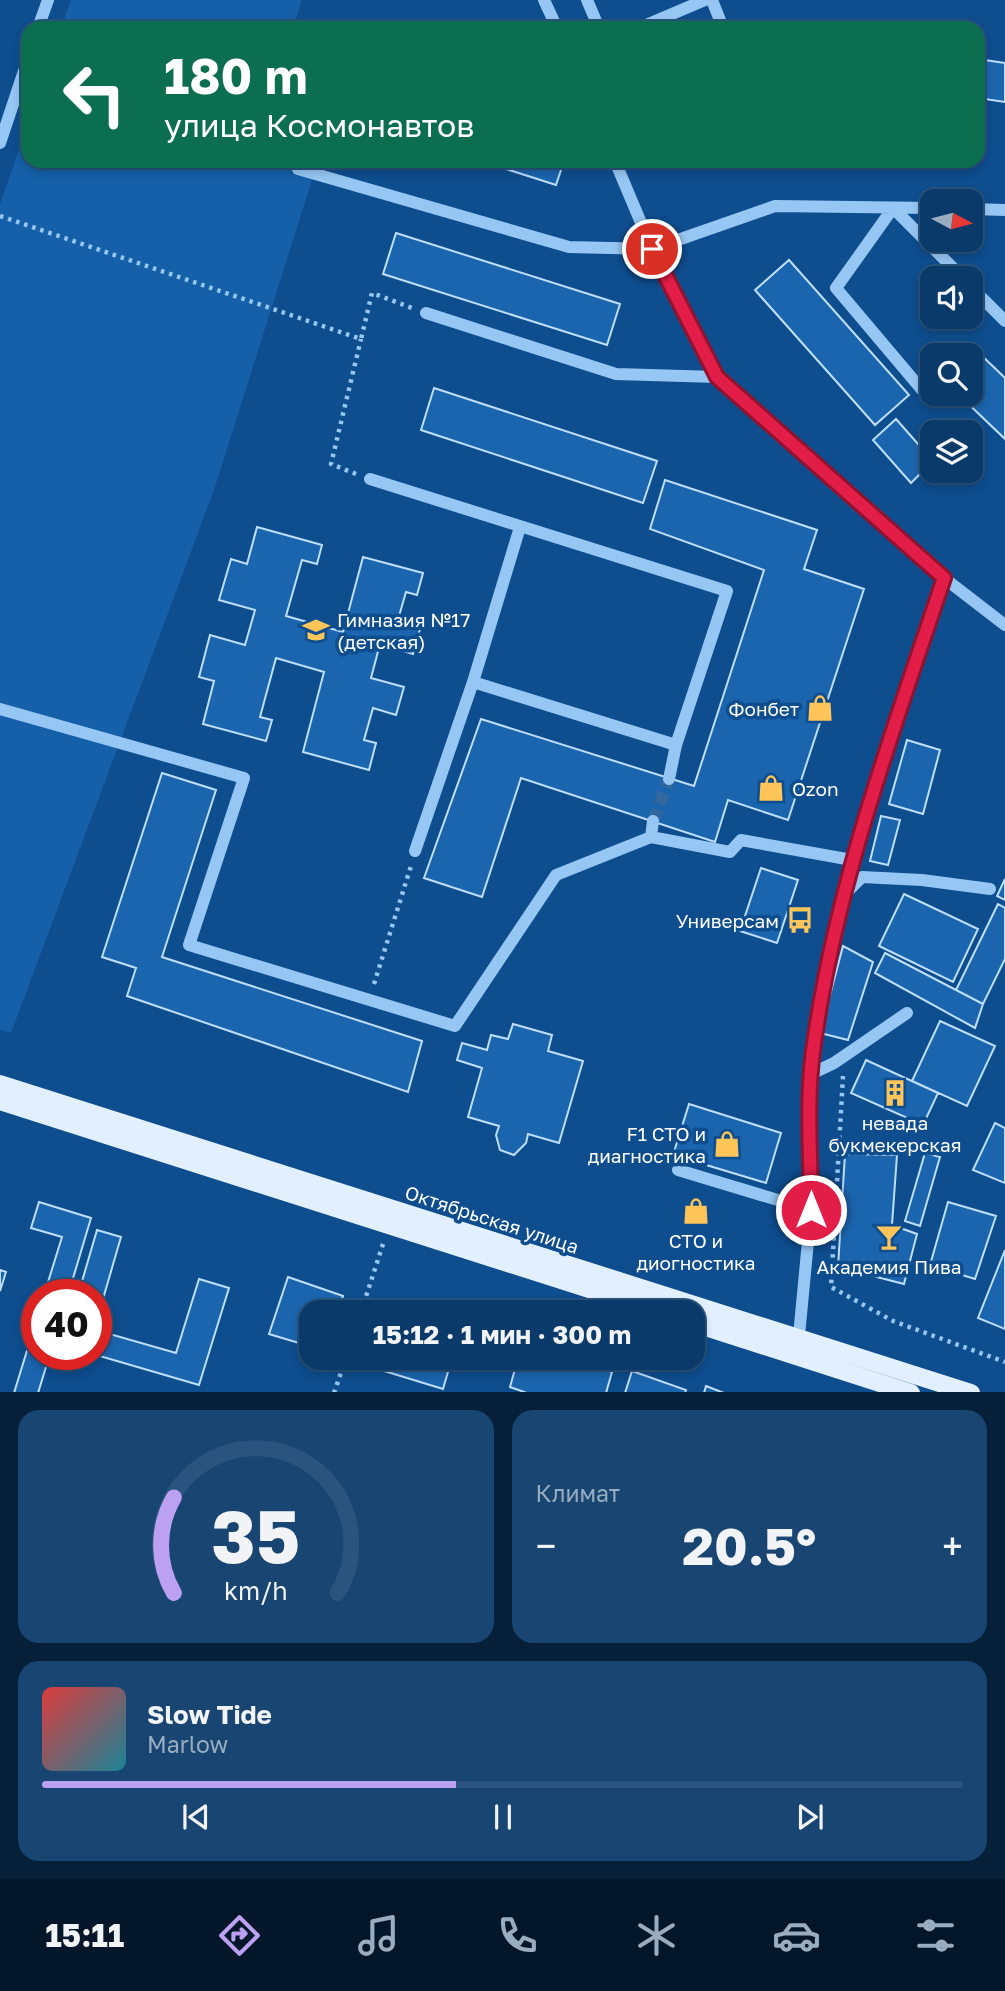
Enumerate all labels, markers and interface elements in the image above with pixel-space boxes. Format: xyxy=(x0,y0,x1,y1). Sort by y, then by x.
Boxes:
text: 180 m xyxy=(164,46,308,105)
icon: left xyxy=(49,49,140,140)
text: улица Космонавтов xyxy=(164,106,474,144)
north arrow xyxy=(920,189,984,252)
map controls xyxy=(920,189,983,483)
pin xyxy=(622,219,682,279)
icon: arrive xyxy=(633,230,671,268)
button: sound xyxy=(920,266,983,329)
button: search xyxy=(920,343,983,406)
button: layers xyxy=(920,420,983,483)
place label: Гимназия №17 (детская) xyxy=(337,608,470,653)
school or university icon: Гимназия №17 (детская) xyxy=(301,615,331,645)
shop icon: Фонбет xyxy=(805,693,835,723)
place label: Фонбет xyxy=(728,697,799,720)
shop icon: Ozon xyxy=(756,773,786,803)
place label: Ozon xyxy=(792,777,839,800)
bus stop icon: Универсам xyxy=(785,905,815,935)
place label: Универсам xyxy=(676,909,779,932)
building icon: невада букмекерская xyxy=(880,1078,910,1108)
place label: невада букмекерская xyxy=(828,1111,962,1156)
place label: F1 СТО и диагностика xyxy=(588,1122,706,1167)
shop icon: F1 СТО и диагностика xyxy=(712,1129,742,1159)
position arrow xyxy=(774,1173,848,1247)
street label: Октябрьская улица xyxy=(402,1180,582,1258)
shop icon: СТО и диогностика xyxy=(681,1196,711,1226)
bar icon: Академия Пива xyxy=(874,1222,904,1252)
place label: СТО и диогностика xyxy=(637,1229,755,1274)
place label: Академия Пива xyxy=(817,1255,961,1278)
speed limit sign: 40 xyxy=(21,1279,112,1370)
text: 15:12 · 1 мин · 300 m xyxy=(373,1319,631,1350)
text: Климат xyxy=(536,1479,620,1507)
text: 35 xyxy=(211,1492,300,1579)
text: 20.5° xyxy=(682,1514,816,1576)
text: − xyxy=(536,1523,556,1568)
text: + xyxy=(942,1523,963,1568)
text: km/h xyxy=(224,1574,288,1605)
text: Slow Tide xyxy=(147,1699,272,1730)
text: Marlow xyxy=(147,1730,228,1758)
icon: previous xyxy=(177,1798,215,1836)
icon: pause xyxy=(484,1798,522,1836)
icon: next xyxy=(791,1798,829,1836)
icon: directions xyxy=(215,1911,264,1960)
icon: music xyxy=(354,1911,403,1960)
icon: phone xyxy=(493,1911,542,1960)
icon: climate xyxy=(632,1911,681,1960)
icon: car xyxy=(772,1911,821,1960)
icon: filters xyxy=(911,1911,960,1960)
text: 15:11 xyxy=(45,1916,124,1954)

